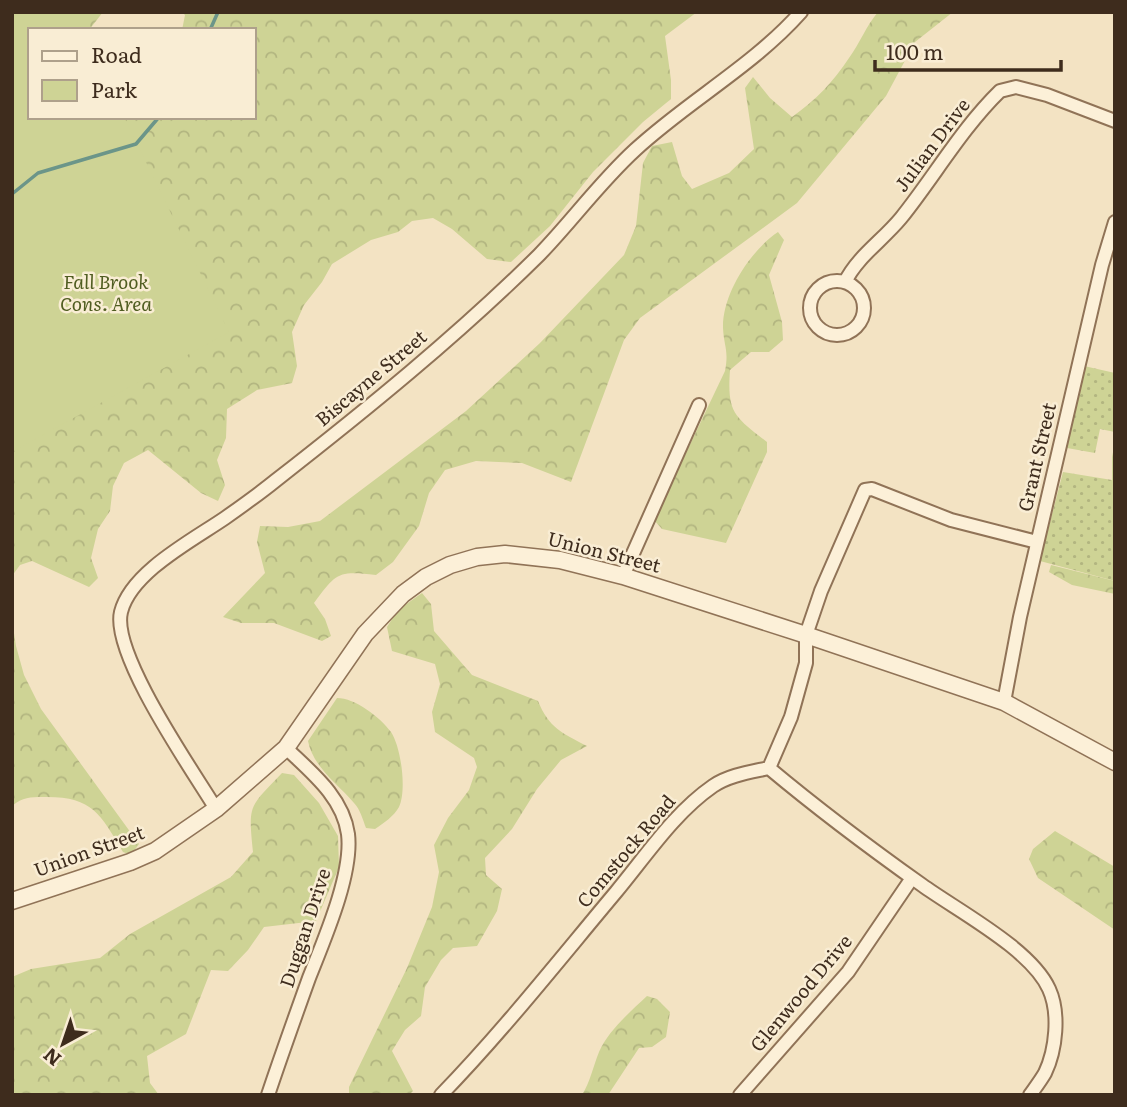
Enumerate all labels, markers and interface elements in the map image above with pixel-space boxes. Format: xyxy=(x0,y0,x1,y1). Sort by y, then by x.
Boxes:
legend xyxy=(28,28,256,119)
scale bar xyxy=(875,28,1060,72)
text: 100 m xyxy=(886,35,943,66)
text: Road xyxy=(91,38,142,69)
text: Park xyxy=(91,73,137,104)
street label: Julian Drive xyxy=(887,92,976,197)
park label: Fall Brook Cons. Area xyxy=(60,267,152,317)
street label: Biscayne Street xyxy=(309,322,432,432)
street label: Grant Street xyxy=(1010,399,1062,514)
street label: Union Street xyxy=(545,523,664,579)
street label: Comstock Road xyxy=(569,787,681,913)
street label: Union Street xyxy=(30,817,148,883)
street label: Duggan Drive xyxy=(272,864,337,991)
street label: Glenwood Drive xyxy=(743,927,858,1057)
north arrow xyxy=(28,1009,98,1079)
text: N xyxy=(36,1042,67,1074)

